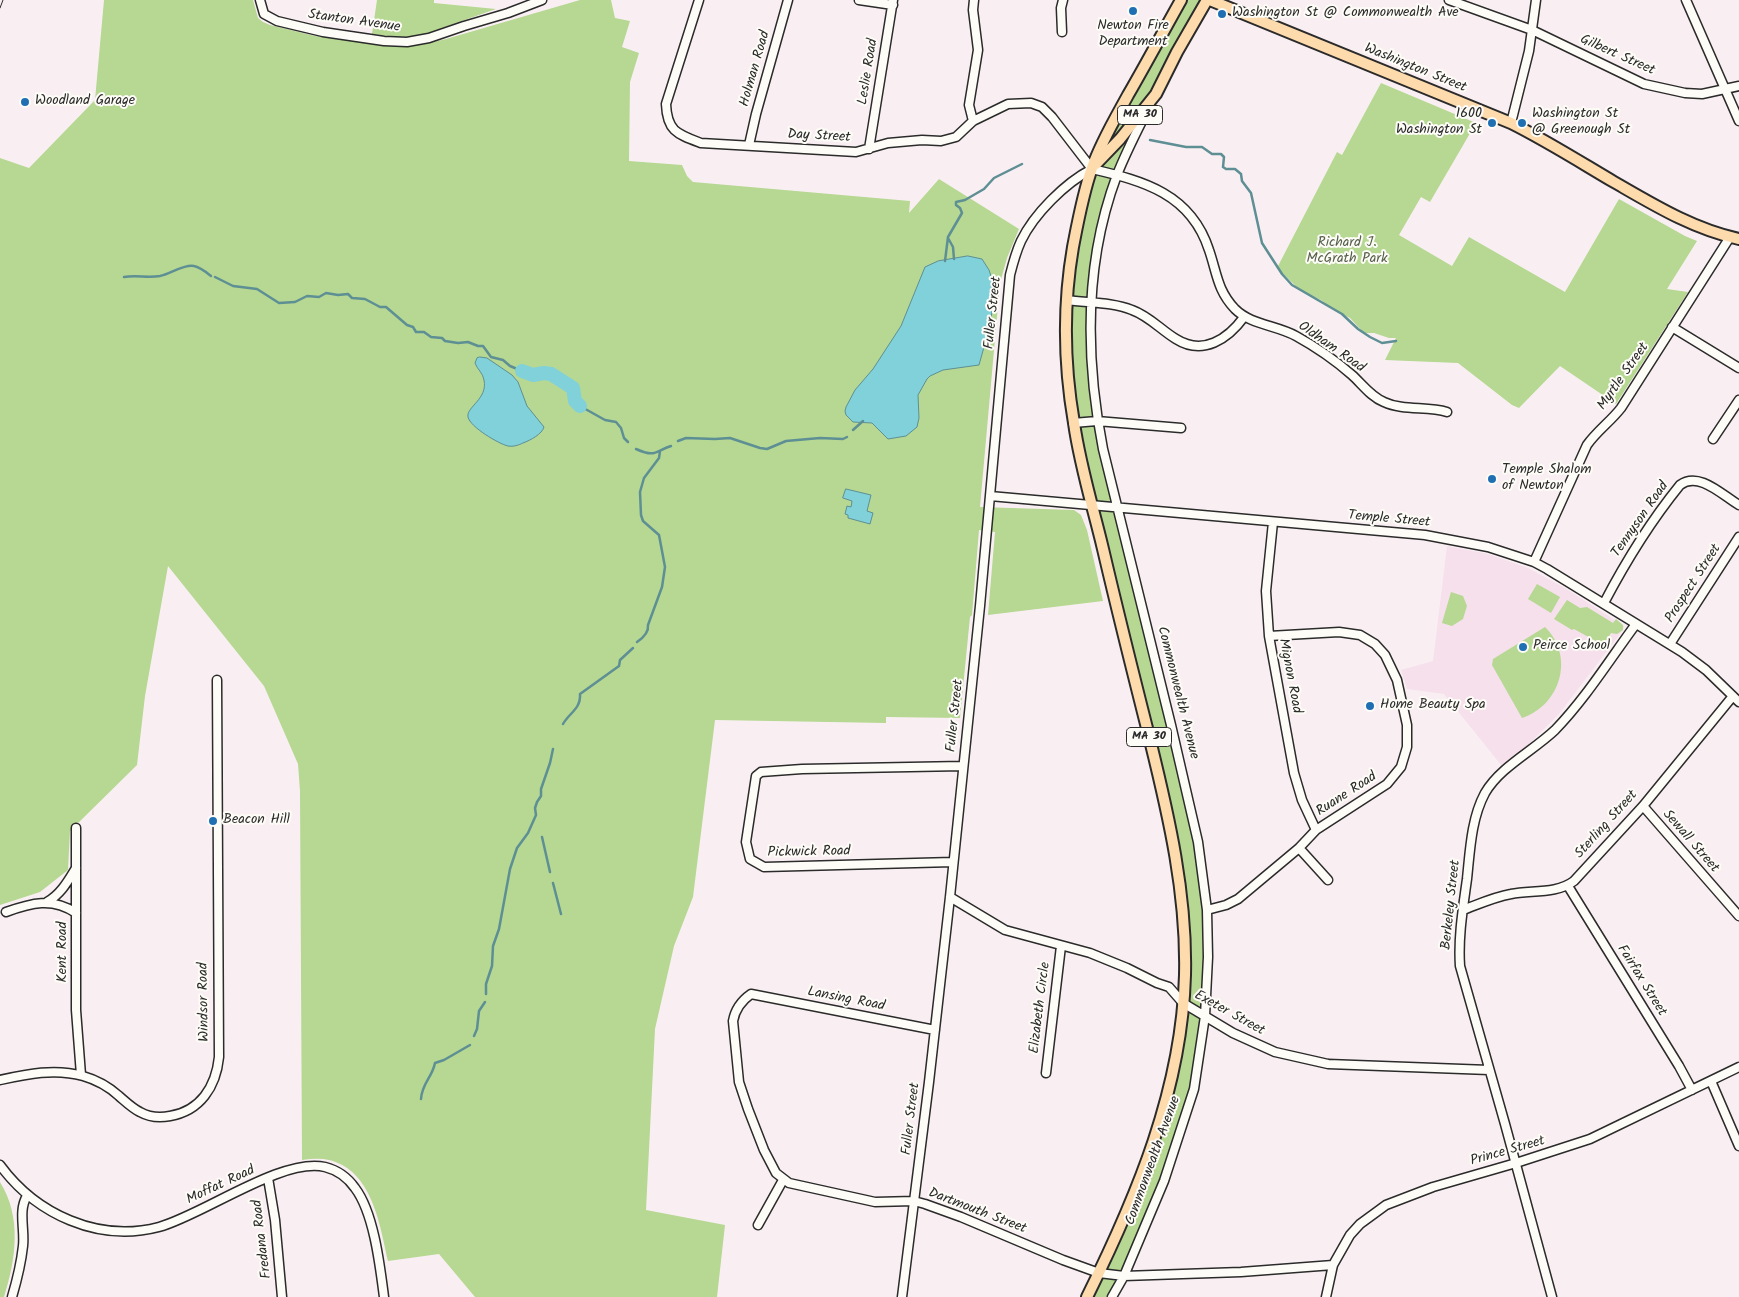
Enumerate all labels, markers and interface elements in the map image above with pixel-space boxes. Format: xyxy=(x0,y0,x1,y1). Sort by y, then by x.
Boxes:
marker: Newton Fire Department xyxy=(1127,5,1139,17)
place label: Washington St @ Commonwealth Ave xyxy=(1232,6,1459,22)
street label: Stanton Avenue xyxy=(307,7,401,37)
marker: Washington St @ Commonwealth Ave xyxy=(1216,8,1228,20)
place label: Newton Fire Department xyxy=(1097,19,1169,52)
street label: Holman Road xyxy=(737,29,775,109)
street label: Gilbert Street xyxy=(1577,32,1657,80)
street label: Leslie Road xyxy=(855,38,883,106)
street label: Washington Street xyxy=(1361,41,1469,97)
place label: Woodland Garage xyxy=(35,94,135,110)
marker: Woodland Garage xyxy=(19,96,31,108)
road number: MA 30 xyxy=(1118,106,1162,124)
place label: 1600 Washington St xyxy=(1396,107,1482,140)
place label: Washington St @ Greenough St xyxy=(1532,107,1630,140)
marker: 1600 Washington St xyxy=(1486,117,1498,129)
marker: Washington St @ Greenough St xyxy=(1516,117,1528,129)
street label: Day Street xyxy=(787,127,851,147)
park label: Richard J. McGrath Park xyxy=(1307,236,1387,268)
street label: Fuller Street xyxy=(982,276,1006,350)
street label: Oldham Road xyxy=(1294,319,1368,377)
street label: Myrtle Street xyxy=(1595,340,1653,414)
place label: Temple Shalom of Newton xyxy=(1502,463,1591,496)
marker: Temple Shalom of Newton xyxy=(1486,473,1498,485)
street label: Tennyson Road xyxy=(1609,479,1673,561)
street label: Temple Street xyxy=(1347,508,1431,532)
street label: Prospect Street xyxy=(1662,542,1726,626)
street label: Commonwealth Avenue xyxy=(1152,625,1202,761)
street label: Mignon Road xyxy=(1274,637,1304,715)
place label: Peirce School xyxy=(1533,639,1610,655)
marker: Peirce School xyxy=(1517,641,1529,653)
street label: Fuller Street xyxy=(944,679,968,753)
place label: Home Beauty Spa xyxy=(1380,698,1486,714)
marker: Home Beauty Spa xyxy=(1364,700,1376,712)
road number: MA 30 xyxy=(1126,728,1172,746)
street label: Ruane Road xyxy=(1314,769,1380,821)
street label: Sterling Street xyxy=(1572,788,1642,862)
street label: Sewall Street xyxy=(1658,807,1722,877)
place label: Beacon Hill xyxy=(223,813,290,829)
marker: Beacon Hill xyxy=(207,815,219,827)
street label: Pickwick Road xyxy=(767,844,851,862)
street label: Berkeley Street xyxy=(1439,859,1465,951)
street label: Kent Road xyxy=(56,921,72,983)
street label: Fairfax Street xyxy=(1612,942,1670,1020)
street label: Elizabeth Circle xyxy=(1027,961,1055,1055)
street label: Windsor Road xyxy=(196,962,214,1042)
street label: Lansing Road xyxy=(806,984,886,1016)
street label: Exeter Street xyxy=(1191,988,1267,1040)
street label: Fuller Street xyxy=(899,1082,925,1156)
street label: Commonwealth Avenue xyxy=(1123,1094,1185,1228)
street label: Prince Street xyxy=(1469,1133,1547,1171)
street label: Moffat Road xyxy=(184,1163,258,1209)
street label: Dartmouth Street xyxy=(925,1186,1029,1238)
street label: Fredana Road xyxy=(250,1199,276,1279)

